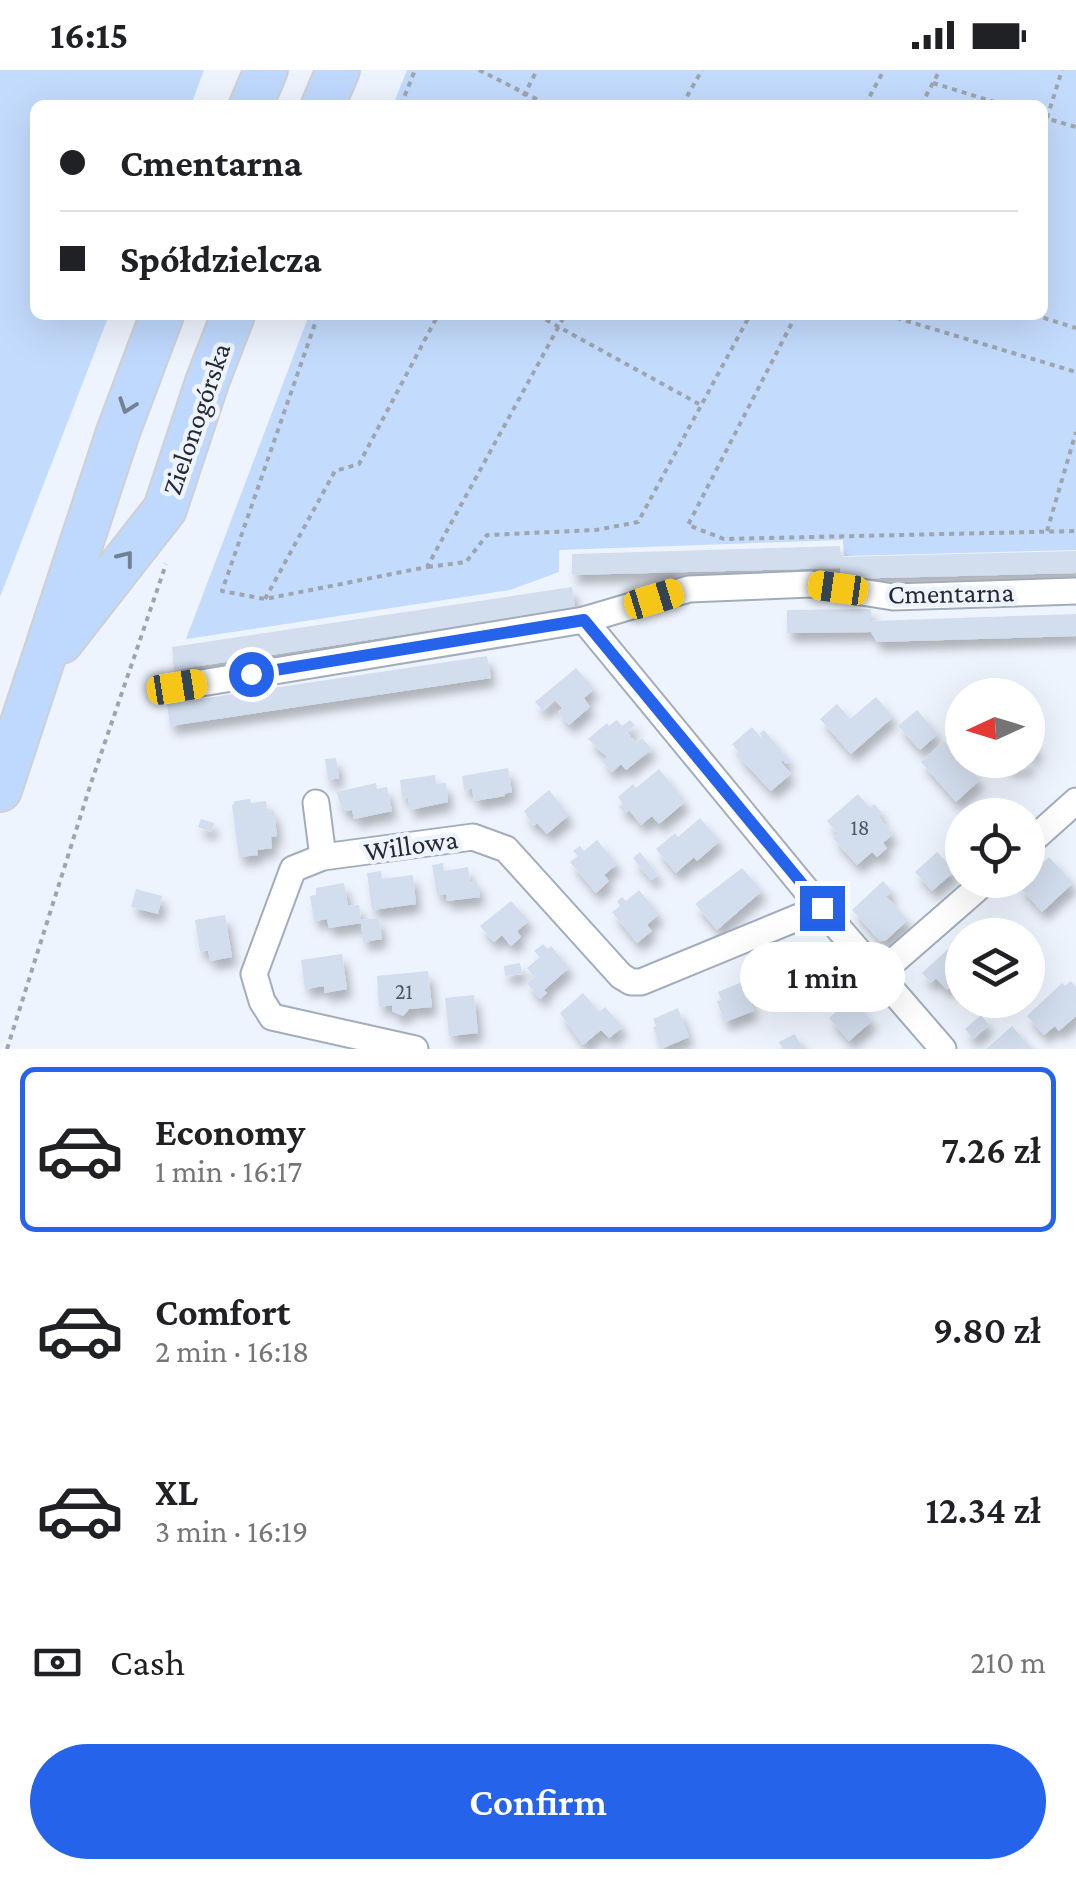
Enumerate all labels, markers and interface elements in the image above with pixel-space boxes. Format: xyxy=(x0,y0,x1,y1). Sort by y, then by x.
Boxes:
text: 16:15 xyxy=(50,14,128,56)
text: Cmentarna xyxy=(120,142,302,184)
text: Spółdzielcza xyxy=(120,238,322,280)
street label: Zielonogórska xyxy=(156,339,236,499)
one-way arrow xyxy=(119,397,139,414)
one-way arrow xyxy=(114,552,132,570)
car xyxy=(806,569,870,607)
car xyxy=(621,576,687,622)
street label: Cmentarna xyxy=(888,576,1014,610)
route start xyxy=(229,652,274,697)
car xyxy=(145,667,209,707)
north arrow xyxy=(945,678,1045,778)
map controls xyxy=(945,678,1045,1018)
button: locate xyxy=(945,798,1045,898)
house number: 18 xyxy=(850,815,870,840)
street label: Willowa xyxy=(362,823,460,867)
route end xyxy=(800,886,845,931)
button: layers xyxy=(945,918,1045,1018)
callout: 1 min xyxy=(740,943,904,1013)
text: 1 min xyxy=(787,959,858,995)
house number: 21 xyxy=(395,979,413,1004)
icon: car xyxy=(35,1105,125,1195)
text: Economy xyxy=(155,1111,305,1153)
text: 7.26 zł xyxy=(941,1129,1041,1171)
text: 1 min · 16:17 xyxy=(155,1153,302,1189)
icon: car xyxy=(35,1285,125,1375)
text: Comfort xyxy=(155,1291,291,1333)
text: 9.80 zł xyxy=(933,1309,1041,1351)
text: 2 min · 16:18 xyxy=(155,1333,309,1369)
icon: car xyxy=(35,1465,125,1555)
text: XL xyxy=(155,1471,198,1513)
text: 12.34 zł xyxy=(925,1489,1041,1531)
text: 3 min · 16:19 xyxy=(155,1513,308,1549)
icon: cash xyxy=(30,1635,85,1690)
text: Cash xyxy=(110,1641,185,1683)
text: 210 m xyxy=(970,1644,1046,1680)
button: Confirm xyxy=(30,1744,1046,1859)

